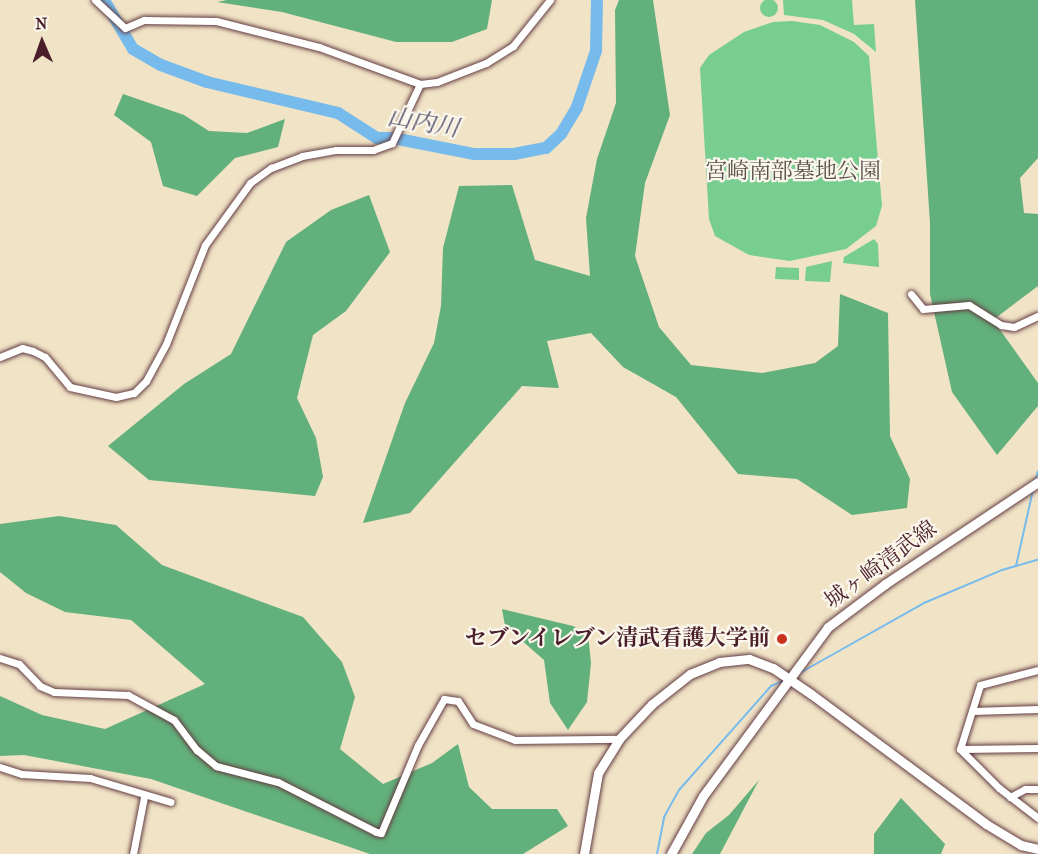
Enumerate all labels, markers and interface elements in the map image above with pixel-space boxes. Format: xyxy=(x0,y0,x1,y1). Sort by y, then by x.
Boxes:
north arrow xyxy=(12,12,72,72)
text: N xyxy=(35,14,48,33)
water label: 山内川 xyxy=(385,103,461,143)
park label: 宮崎南部墓地公園 xyxy=(705,159,881,185)
street label: 城ヶ崎清武線 xyxy=(820,516,942,614)
place label: セブンイレブン清武看護大学前 xyxy=(462,626,770,652)
marker: セブンイレブン清武看護大学前 xyxy=(775,632,789,646)

